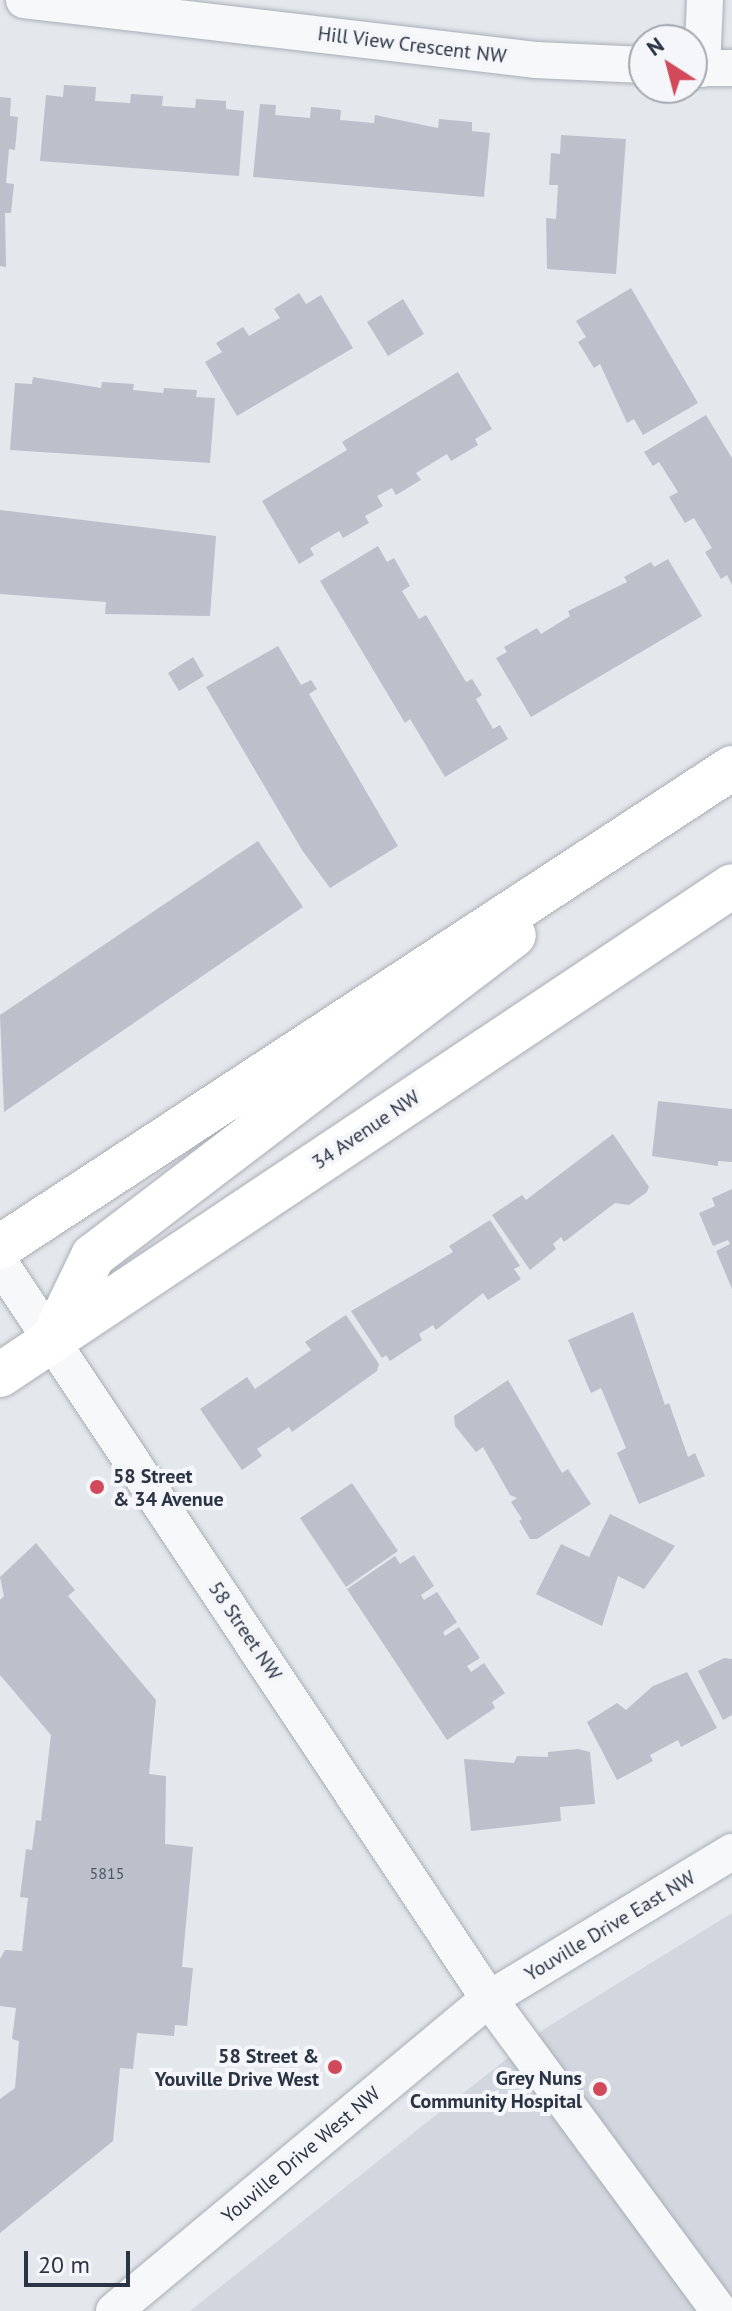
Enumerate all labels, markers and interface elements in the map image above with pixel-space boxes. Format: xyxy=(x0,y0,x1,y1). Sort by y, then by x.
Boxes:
street label: Hill View Crescent NW xyxy=(316,21,508,69)
north arrow xyxy=(628,24,708,104)
text: N xyxy=(641,31,669,62)
street label: 34 Avenue NW xyxy=(307,1085,425,1175)
place label: 58 Street & 34 Avenue xyxy=(113,1464,224,1511)
marker: 58 Street & 34 Avenue xyxy=(88,1478,106,1496)
street label: 58 Street NW xyxy=(203,1577,287,1685)
house number: 5815 xyxy=(90,1863,124,1883)
street label: Youville Drive East NW xyxy=(520,1866,700,1986)
place label: 58 Street & Youville Drive West xyxy=(154,2044,319,2091)
marker: 58 Street & Youville Drive West xyxy=(326,2058,344,2076)
place label: Grey Nuns Community Hospital xyxy=(409,2066,582,2113)
marker: Grey Nuns Community Hospital xyxy=(589,2078,611,2100)
street label: Youville Drive West NW xyxy=(217,2082,385,2228)
scale bar xyxy=(28,2235,134,2285)
text: 20 m xyxy=(38,2249,90,2280)

